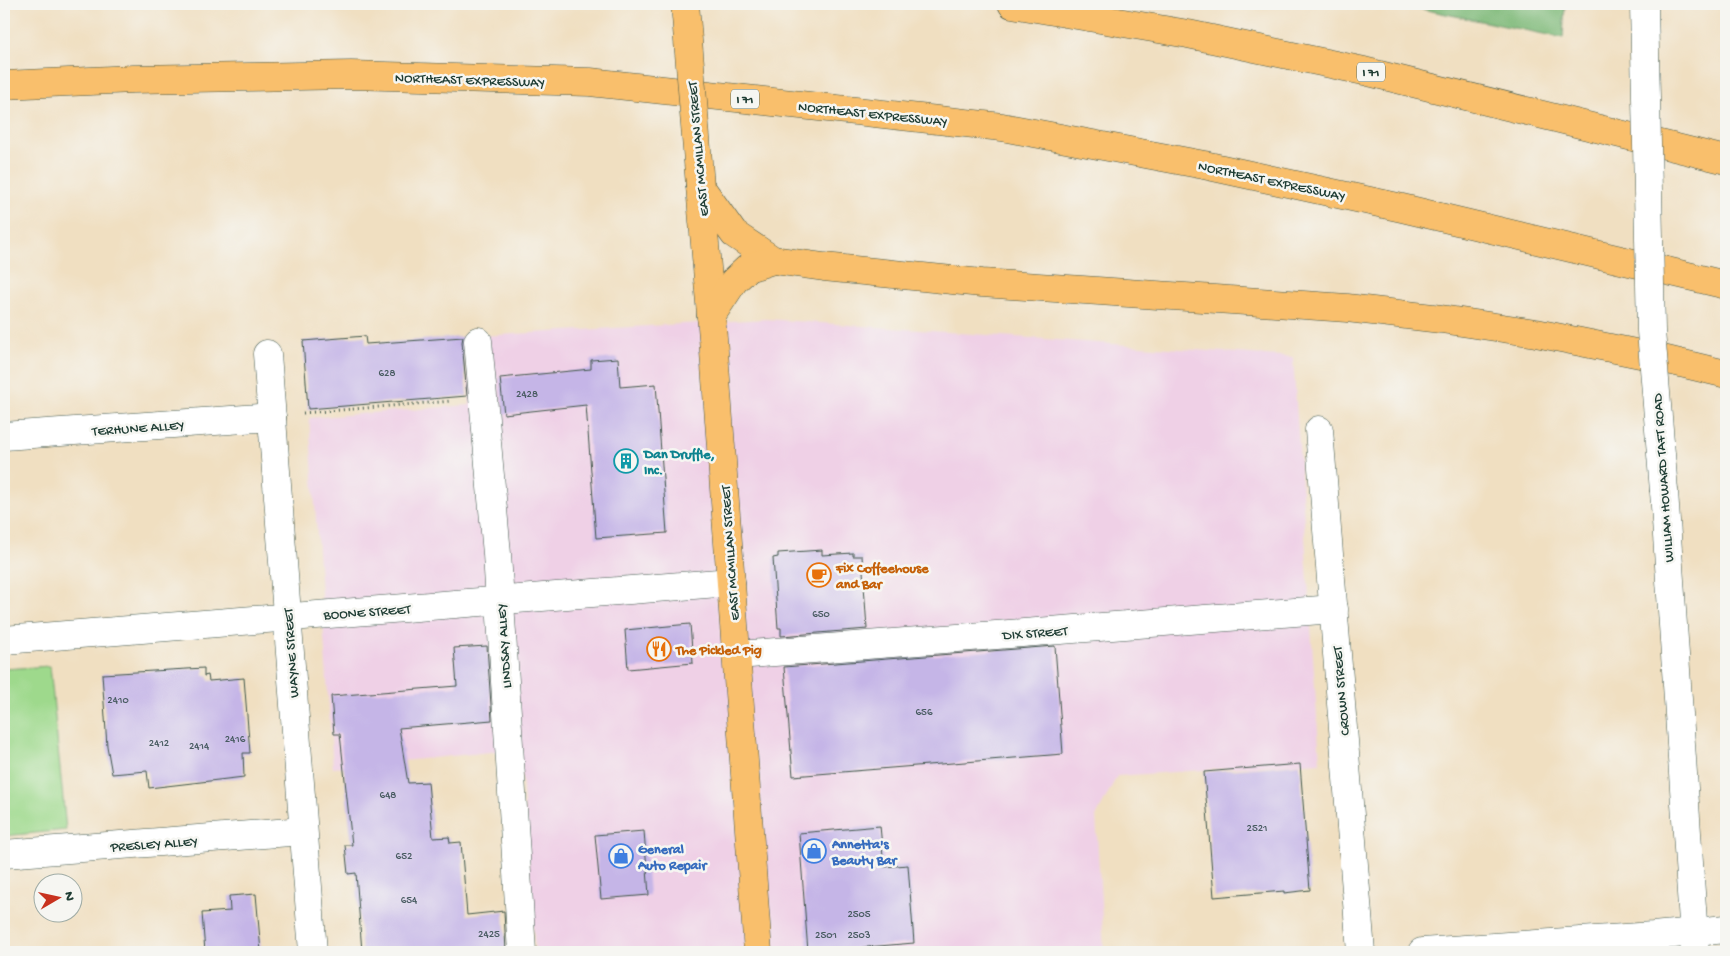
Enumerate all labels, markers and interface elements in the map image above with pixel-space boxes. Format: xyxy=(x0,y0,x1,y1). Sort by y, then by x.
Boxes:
road number: I 71 xyxy=(1357,62,1385,82)
street label: NORTHEAST EXPRESSWAY xyxy=(395,70,545,93)
street label: EAST MCMILLAN STREET xyxy=(685,80,714,217)
road number: I 71 xyxy=(731,90,759,108)
street label: NORTHEAST EXPRESSWAY xyxy=(797,99,948,132)
street label: NORTHEAST EXPRESSWAY xyxy=(1196,159,1347,206)
house number: 628 xyxy=(379,368,396,380)
house number: 2428 xyxy=(516,389,538,401)
street label: WILLIAM HOWARD TAFT ROAD xyxy=(1650,392,1679,563)
street label: TERHUNE ALLEY xyxy=(90,418,185,441)
place label: Dan Druffle, Inc. xyxy=(642,447,715,480)
building icon: Dan Druffle, Inc. xyxy=(613,448,639,474)
street label: EAST MCMILLAN STREET xyxy=(718,484,745,621)
place label: Fix Coffeehouse and Bar xyxy=(835,561,929,594)
cafe icon: Fix Coffeehouse and Bar xyxy=(806,562,832,588)
street label: BOONE STREET xyxy=(322,602,412,625)
street label: LINDSAY ALLEY xyxy=(494,603,517,689)
street label: WAYNE STREET xyxy=(281,607,304,698)
house number: 650 xyxy=(812,609,830,621)
street label: DIX STREET xyxy=(1001,624,1069,645)
restaurant icon: The Pickled Pig xyxy=(646,636,672,662)
place label: The Pickled Pig xyxy=(675,643,762,660)
street label: CROWN STREET xyxy=(1330,645,1355,736)
house number: 2410 xyxy=(107,695,129,707)
house number: 656 xyxy=(916,707,933,719)
house number: 2416 xyxy=(225,734,246,746)
house number: 2412 xyxy=(149,738,170,750)
house number: 2414 xyxy=(189,741,210,753)
house number: 648 xyxy=(380,790,396,802)
house number: 2521 xyxy=(1246,823,1268,835)
street label: PRESLEY ALLEY xyxy=(109,834,198,857)
place label: Annetta's Beauty Bar xyxy=(831,837,899,870)
shop icon: Annetta's Beauty Bar xyxy=(801,838,827,864)
place label: General Auto Repair xyxy=(637,842,708,875)
shop icon: General Auto Repair xyxy=(608,843,634,869)
house number: 652 xyxy=(396,851,413,863)
north arrow xyxy=(32,874,82,924)
text: N xyxy=(59,891,77,902)
house number: 654 xyxy=(401,895,418,907)
house number: 2505 xyxy=(847,909,871,921)
house number: 2425 xyxy=(478,929,500,941)
house number: 2501 xyxy=(815,930,837,942)
house number: 2503 xyxy=(847,930,871,942)

